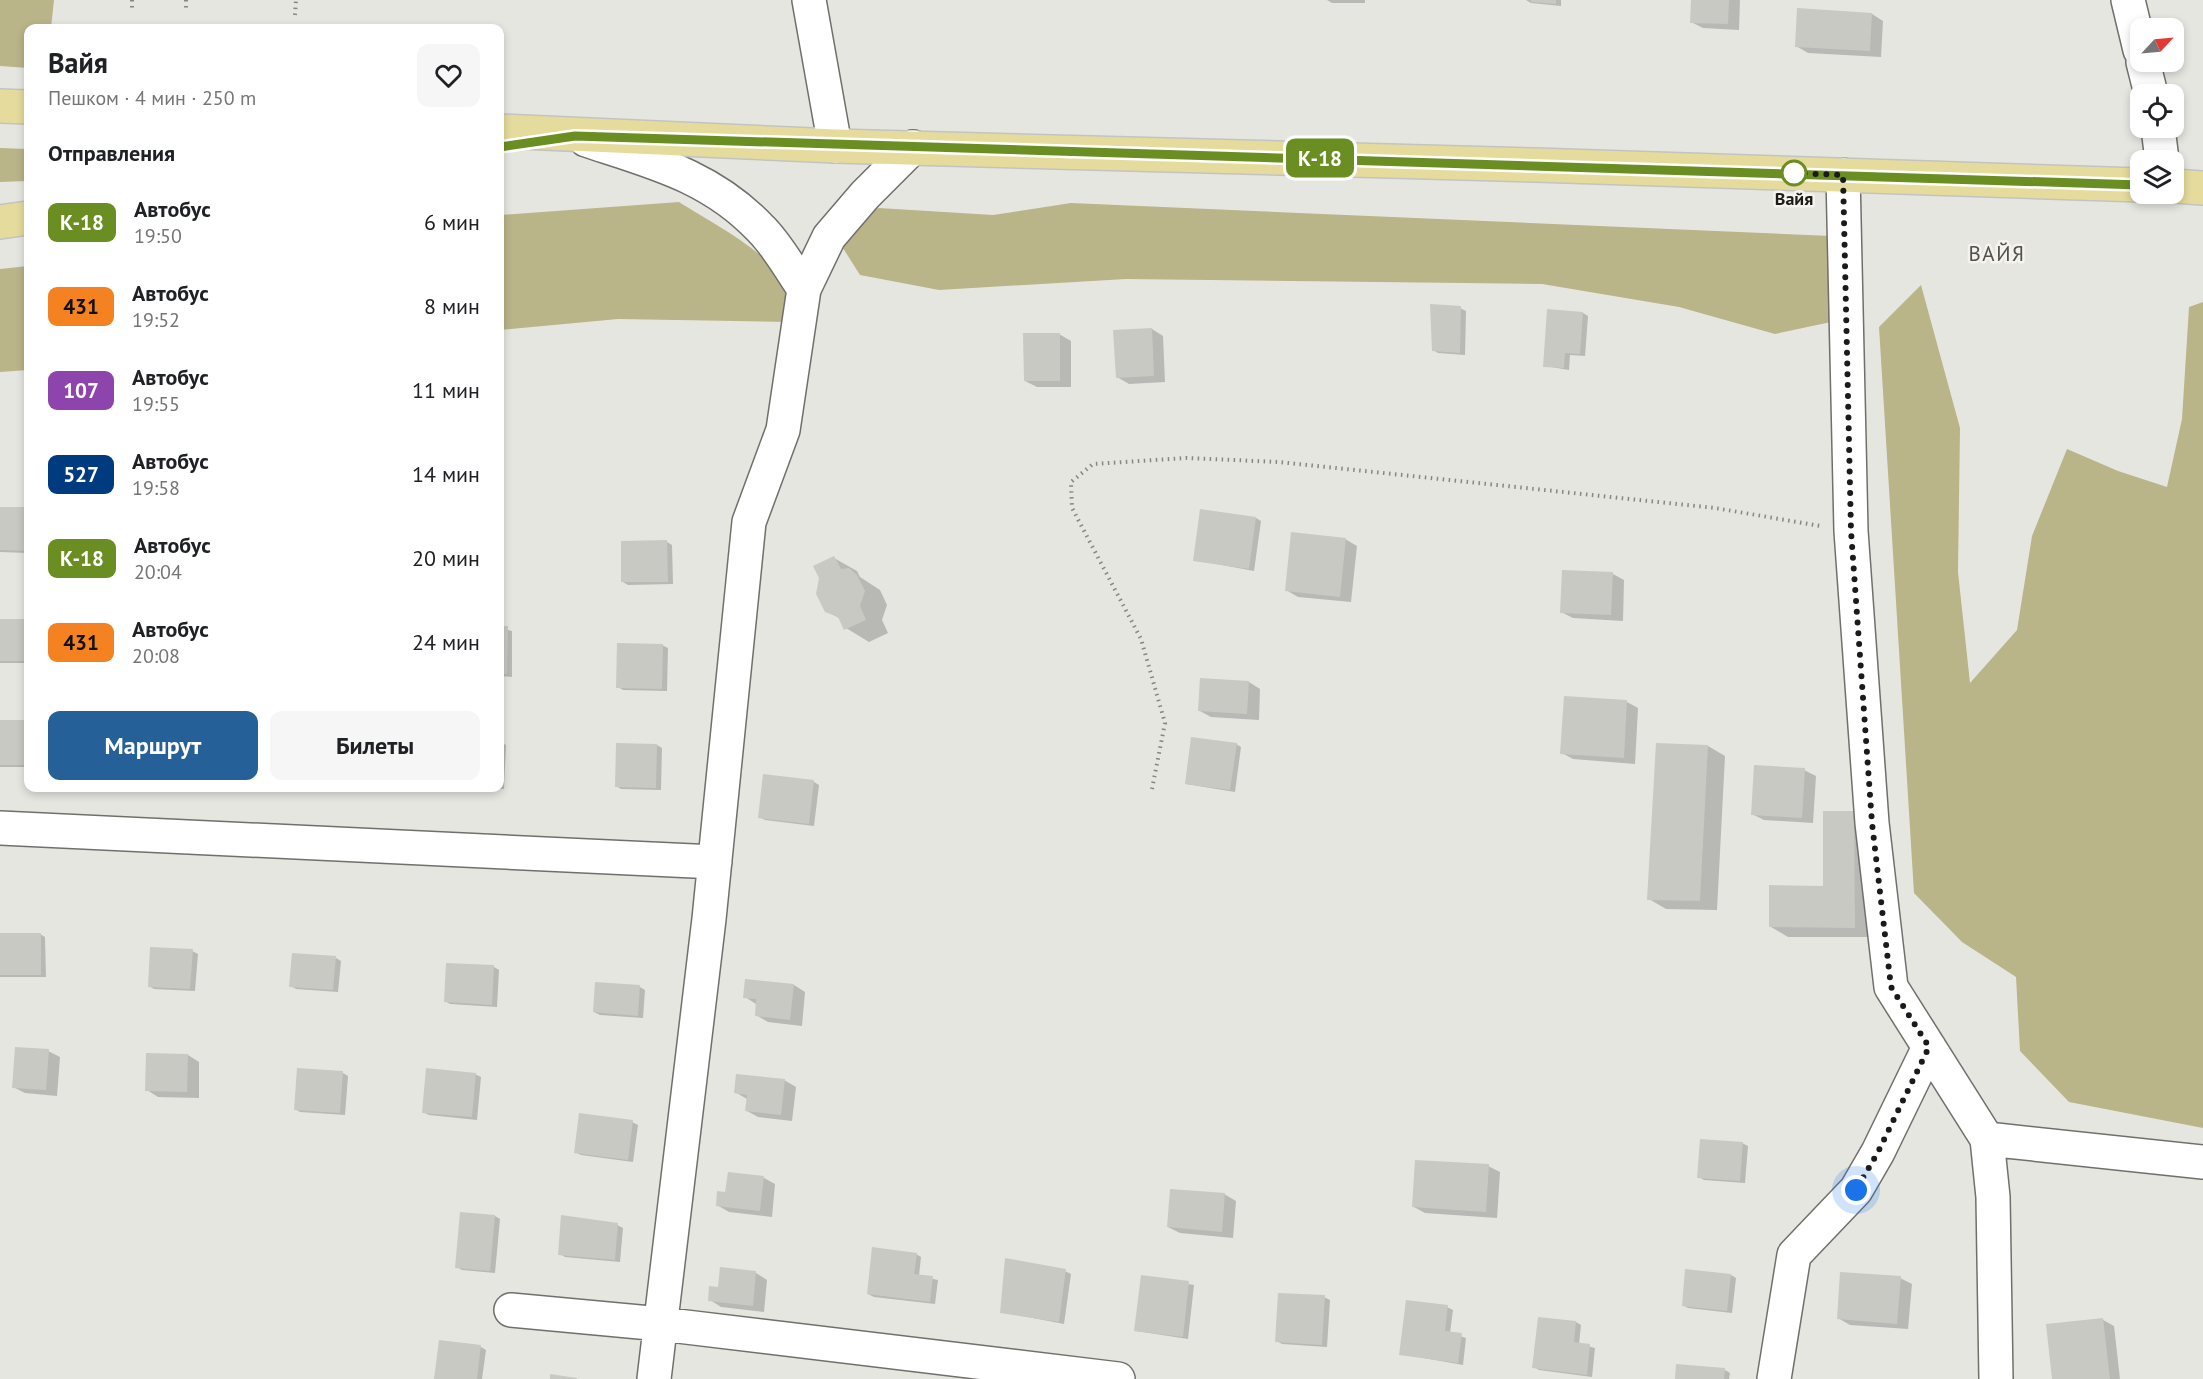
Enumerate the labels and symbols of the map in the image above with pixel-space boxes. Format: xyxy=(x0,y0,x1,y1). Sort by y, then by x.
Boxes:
north arrow xyxy=(2130,18,2184,72)
line badge: К-18 xyxy=(1278,138,1362,178)
marker: Вайя xyxy=(1781,160,1807,186)
place label: Вайя xyxy=(1775,187,1813,210)
district label: ВАЙЯ xyxy=(1969,240,2025,267)
your location xyxy=(1841,1175,1871,1205)

